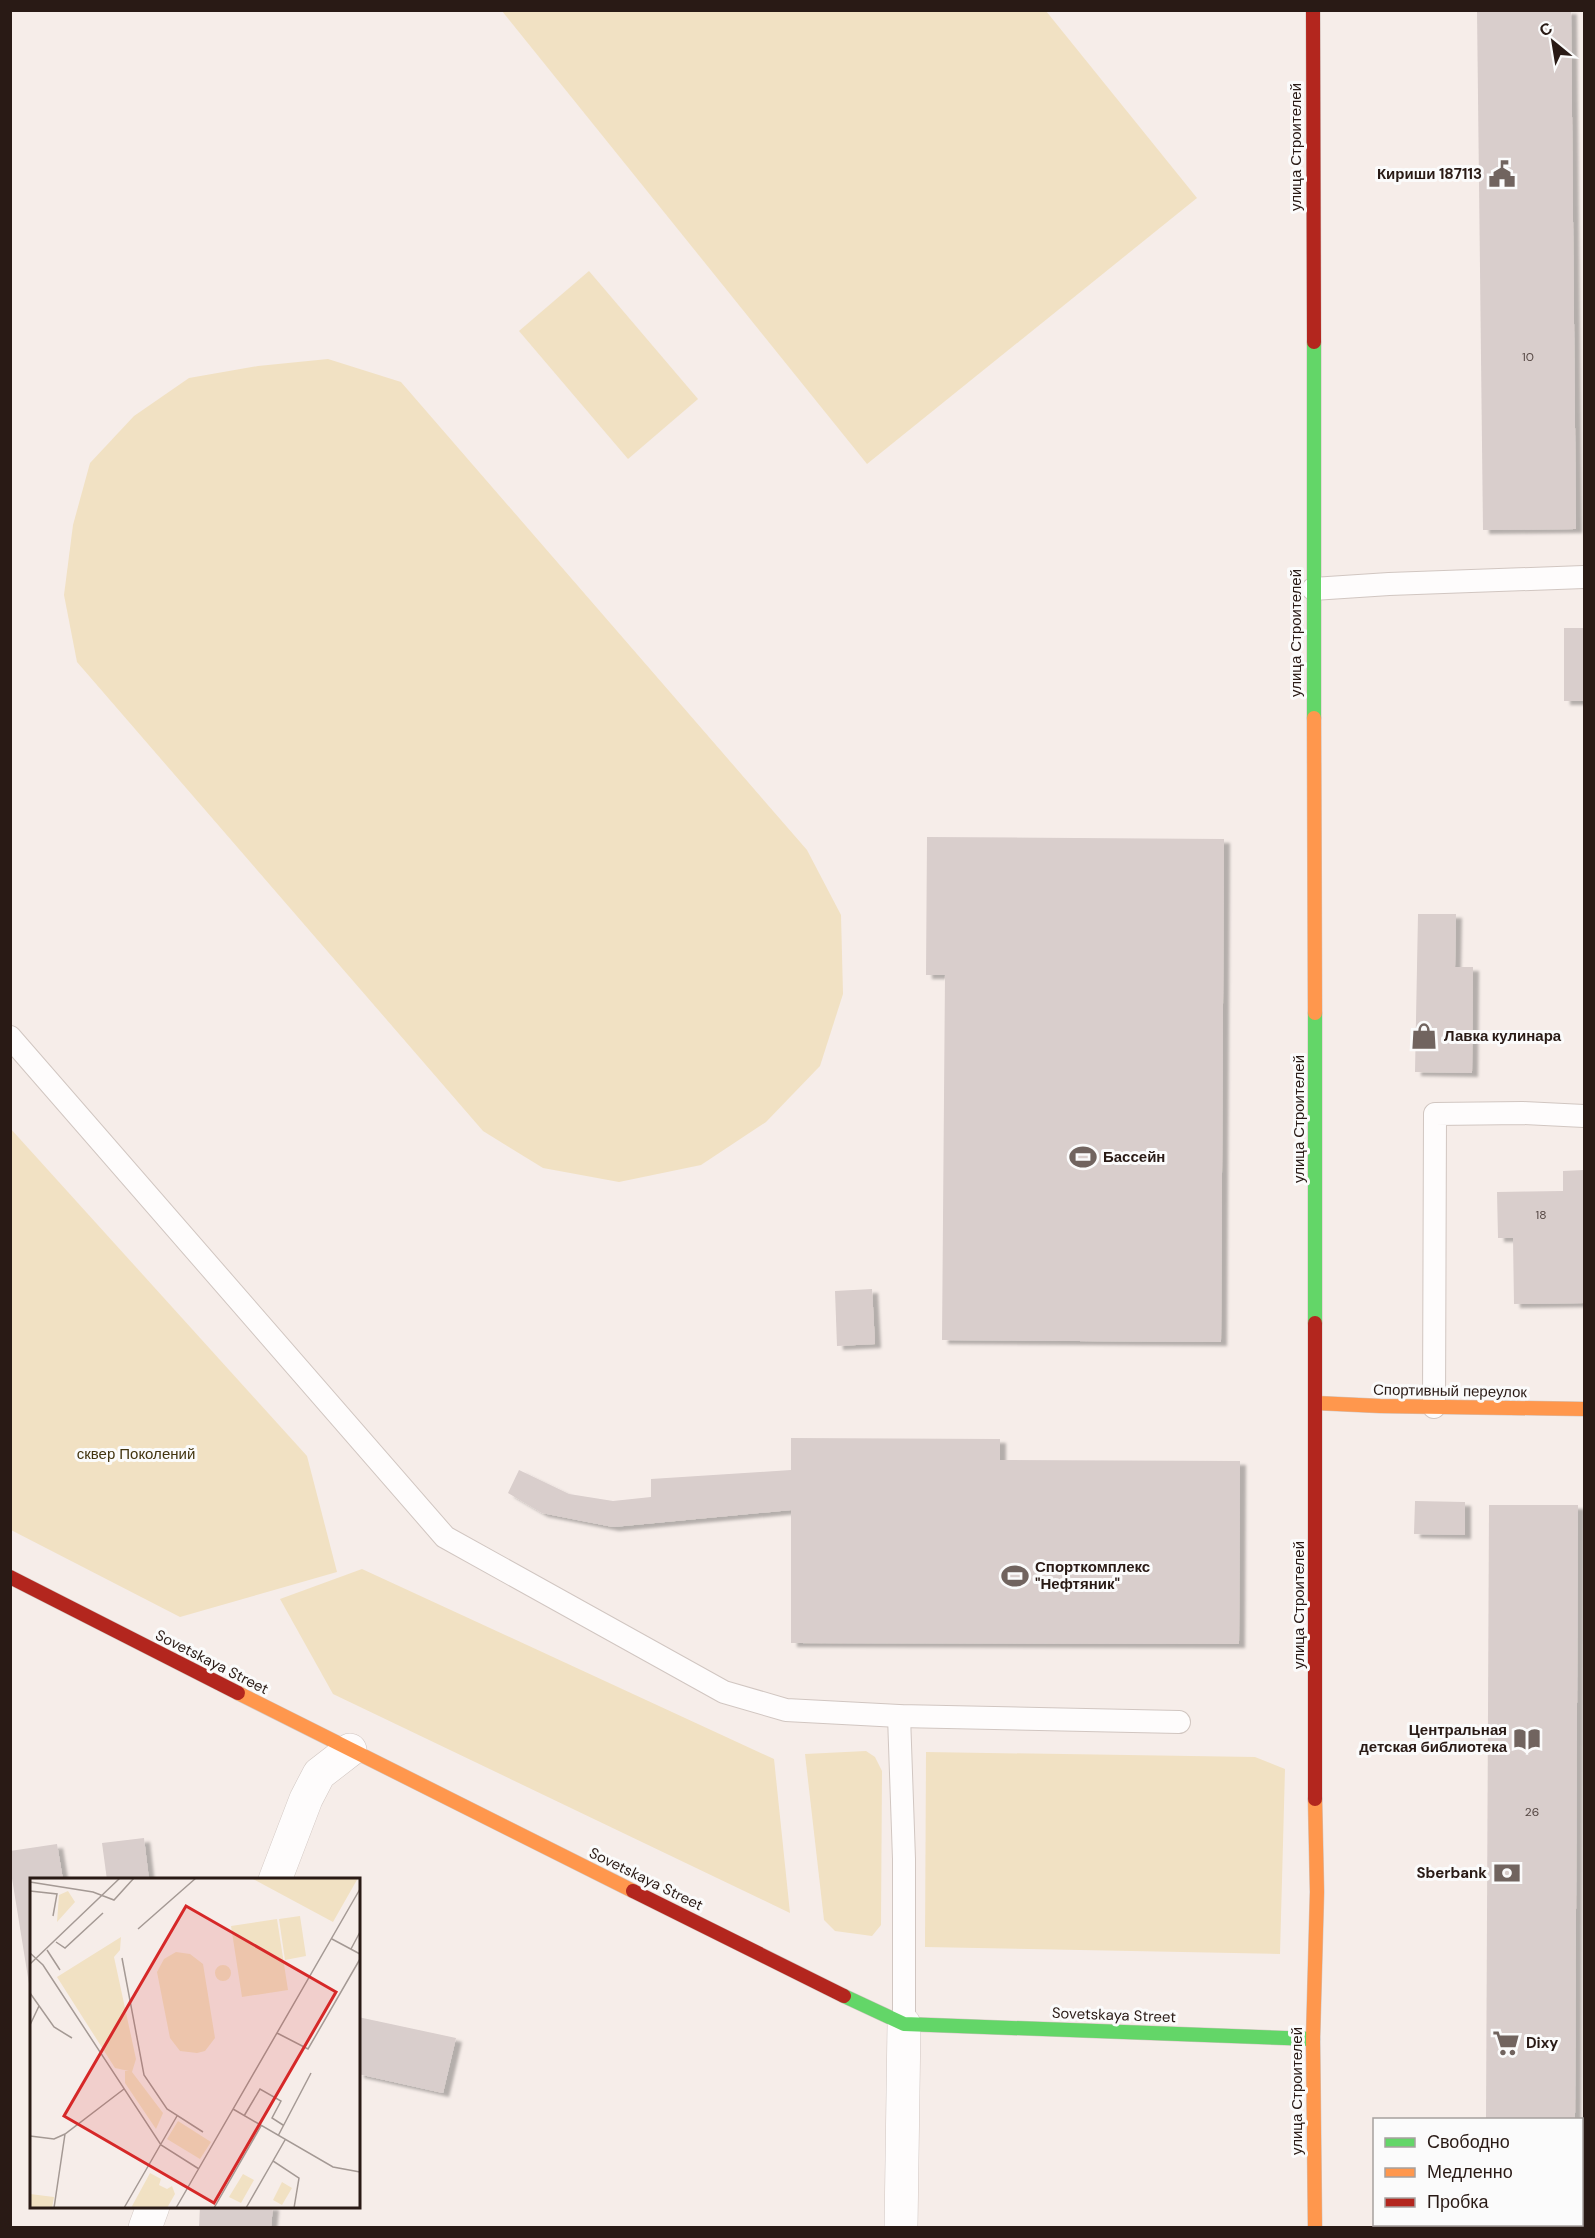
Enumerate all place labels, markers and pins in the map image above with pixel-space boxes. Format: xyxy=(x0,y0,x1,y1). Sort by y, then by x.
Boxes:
public building icon: Кириши 187113 xyxy=(1487,159,1517,189)
place label: Кириши 187113 xyxy=(1377,164,1482,184)
shop icon: Лавка кулинара xyxy=(1409,1021,1439,1051)
place label: Лавка кулинара xyxy=(1444,1026,1562,1046)
sports icon: Бассейн xyxy=(1068,1142,1098,1172)
place label: Бассейн xyxy=(1103,1147,1165,1167)
place label: Спорткомплекс "Нефтяник" xyxy=(1035,1557,1150,1594)
sports icon: Спорткомплекс "Нефтяник" xyxy=(1000,1561,1030,1591)
place label: Центральная детская библиотека xyxy=(1359,1720,1508,1757)
library icon: Центральная детская библиотека xyxy=(1512,1724,1542,1754)
bank icon: Sberbank xyxy=(1492,1858,1522,1888)
place label: Sberbank xyxy=(1416,1863,1487,1883)
supermarket icon: Dixy xyxy=(1491,2028,1521,2058)
place label: Dixy xyxy=(1526,2033,1558,2053)

